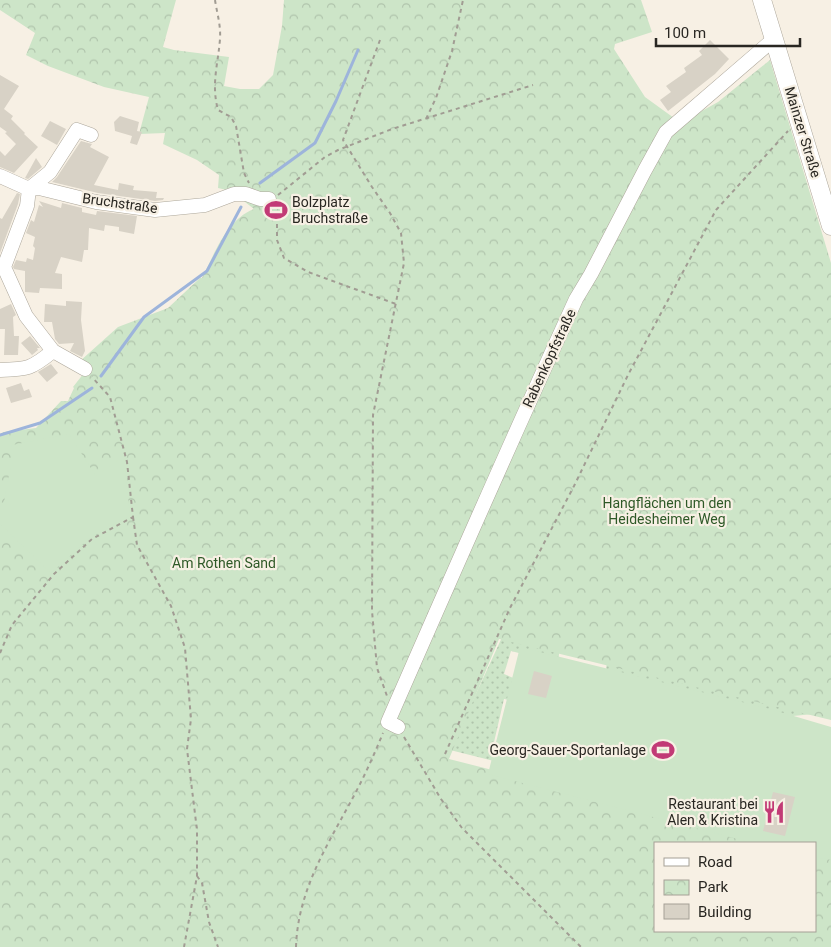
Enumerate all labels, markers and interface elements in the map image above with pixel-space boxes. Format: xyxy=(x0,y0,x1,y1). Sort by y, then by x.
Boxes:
scale bar xyxy=(656,15,800,47)
text: 100 m xyxy=(664,24,706,42)
street label: Mainzer Straße xyxy=(782,85,824,179)
street label: Bruchstraße xyxy=(81,190,159,216)
place label: Bolzplatz Bruchstraße xyxy=(292,194,368,226)
sports icon: Bolzplatz Bruchstraße xyxy=(263,197,289,223)
street label: Rabenkopfstraße xyxy=(519,306,579,410)
park label: Hangflächen um den Heidesheimer Weg xyxy=(603,495,731,527)
park label: Am Rothen Sand xyxy=(172,555,276,571)
sports icon: Georg-Sauer-Sportanlage xyxy=(650,737,676,763)
place label: Georg-Sauer-Sportanlage xyxy=(490,742,646,758)
place label: Restaurant bei Alen & Kristina xyxy=(667,796,758,828)
restaurant icon: Restaurant bei Alen & Kristina xyxy=(761,799,787,825)
legend xyxy=(654,842,816,932)
text: Road xyxy=(698,853,732,871)
text: Park xyxy=(698,878,729,896)
text: Building xyxy=(698,903,752,921)

